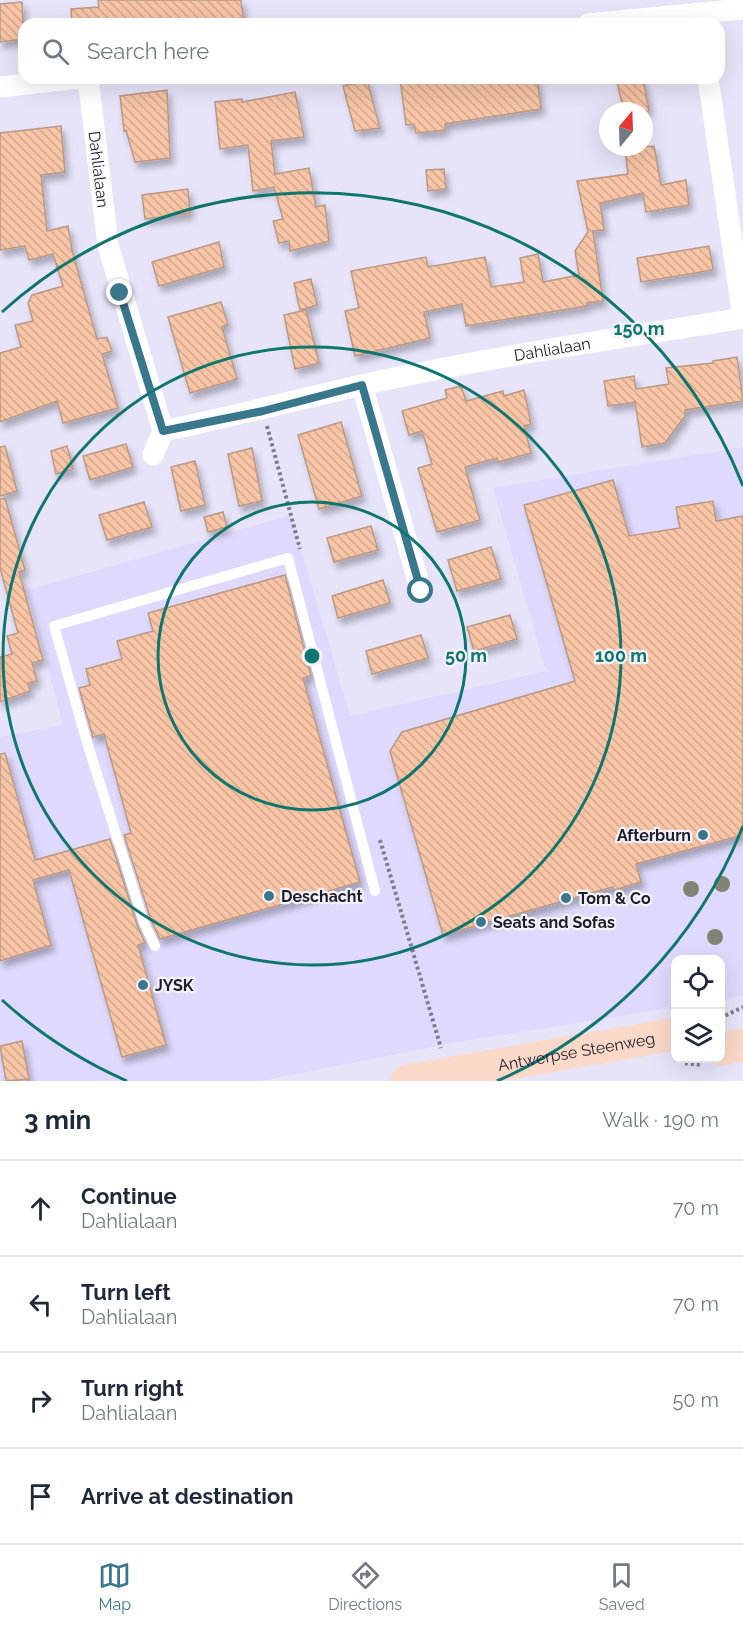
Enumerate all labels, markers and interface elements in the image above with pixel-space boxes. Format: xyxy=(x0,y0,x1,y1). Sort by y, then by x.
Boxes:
search box xyxy=(18,18,725,84)
icon: search xyxy=(39,35,72,68)
text: Search here xyxy=(87,38,209,64)
north arrow xyxy=(599,102,653,156)
street label: Dahlialaan xyxy=(84,130,112,209)
route end xyxy=(106,279,132,305)
text: 150 m xyxy=(614,318,665,339)
street label: Dahlialaan xyxy=(513,334,592,365)
route start xyxy=(407,577,433,603)
text: 50 m xyxy=(445,645,487,666)
text: 100 m xyxy=(595,645,647,666)
centre of rings xyxy=(302,646,322,666)
place label: Afterburn xyxy=(617,826,691,845)
marker: Afterburn xyxy=(696,828,710,842)
place label: Deschacht xyxy=(281,887,363,906)
marker: Deschacht xyxy=(262,889,276,903)
place label: Tom & Co xyxy=(578,889,651,908)
marker: Tom & Co xyxy=(559,891,573,905)
place label: Seats and Sofas xyxy=(493,913,615,932)
marker: Seats and Sofas xyxy=(474,915,488,929)
map controls xyxy=(671,955,725,1063)
button: locate xyxy=(671,955,725,1009)
place label: JYSK xyxy=(155,976,194,995)
marker: JYSK xyxy=(136,978,150,992)
button: layers xyxy=(671,1009,725,1063)
street label: Antwerpse Steenweg xyxy=(497,1029,657,1075)
text: 3 min xyxy=(24,1105,91,1135)
text: Walk · 190 m xyxy=(602,1108,719,1132)
text: Continue xyxy=(81,1183,177,1209)
icon: ahead xyxy=(24,1192,57,1225)
text: 70 m xyxy=(673,1196,719,1220)
text: Dahlialaan xyxy=(81,1209,177,1233)
text: Turn left xyxy=(81,1279,171,1305)
icon: left xyxy=(24,1288,57,1321)
text: 70 m xyxy=(673,1292,719,1316)
text: Dahlialaan xyxy=(81,1305,177,1329)
text: Turn right xyxy=(81,1375,184,1401)
icon: right xyxy=(24,1384,57,1417)
text: 50 m xyxy=(672,1388,719,1412)
text: Dahlialaan xyxy=(81,1401,177,1425)
icon: arrive xyxy=(24,1480,57,1513)
text: Arrive at destination xyxy=(81,1483,294,1509)
tab: Map xyxy=(98,1559,131,1614)
tab: Directions xyxy=(328,1559,402,1614)
tab: Saved xyxy=(599,1559,645,1614)

